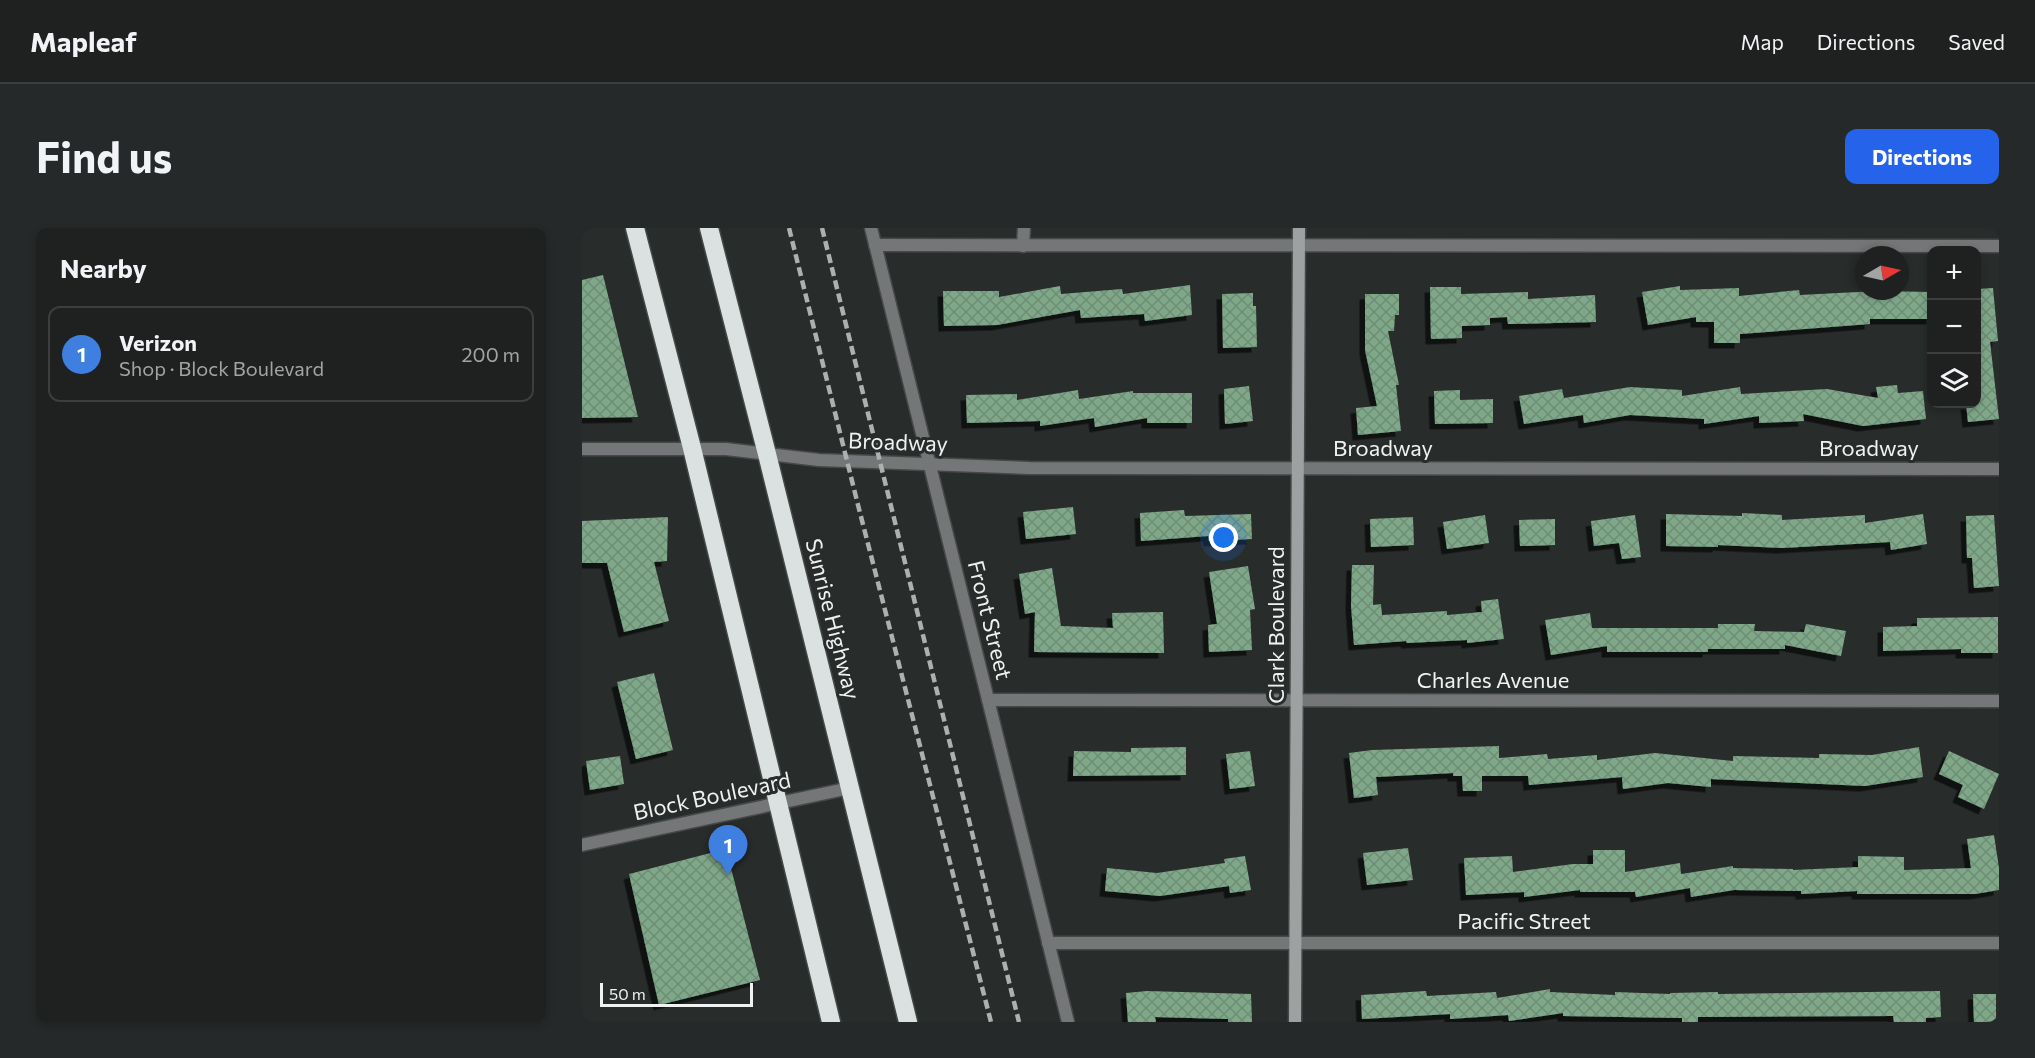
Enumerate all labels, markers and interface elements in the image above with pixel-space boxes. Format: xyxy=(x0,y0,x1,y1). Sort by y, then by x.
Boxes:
text: Mapleaf xyxy=(30,24,137,58)
text: Map xyxy=(1741,29,1784,54)
text: Directions xyxy=(1817,29,1915,54)
text: Saved xyxy=(1948,29,2005,54)
button: Directions xyxy=(1845,129,1999,184)
text: Find us xyxy=(36,130,172,182)
north arrow xyxy=(1855,246,1909,300)
map controls xyxy=(1927,246,1981,408)
button: + xyxy=(1927,246,1981,300)
text: Nearby xyxy=(60,252,147,283)
button: − xyxy=(1927,300,1981,354)
text: Verizon xyxy=(119,329,197,356)
text: 1 xyxy=(77,342,86,366)
text: 200 m xyxy=(462,342,520,366)
button: layers xyxy=(1927,354,1981,408)
text: Shop · Block Boulevard xyxy=(119,356,324,380)
street label: Broadway xyxy=(848,426,948,457)
street label: Broadway xyxy=(1333,434,1433,461)
street label: Broadway xyxy=(1819,434,1919,461)
your location xyxy=(1209,523,1238,552)
street label: Sunrise Highway xyxy=(800,536,866,702)
street label: Clark Boulevard xyxy=(1262,546,1289,704)
street label: Front Street xyxy=(963,557,1018,682)
street label: Charles Avenue xyxy=(1417,666,1569,693)
street label: Block Boulevard xyxy=(631,766,793,825)
pin: 1 xyxy=(708,826,748,875)
street label: Pacific Street xyxy=(1457,907,1591,934)
scale bar xyxy=(600,980,753,1008)
text: 50 m xyxy=(609,984,646,1003)

